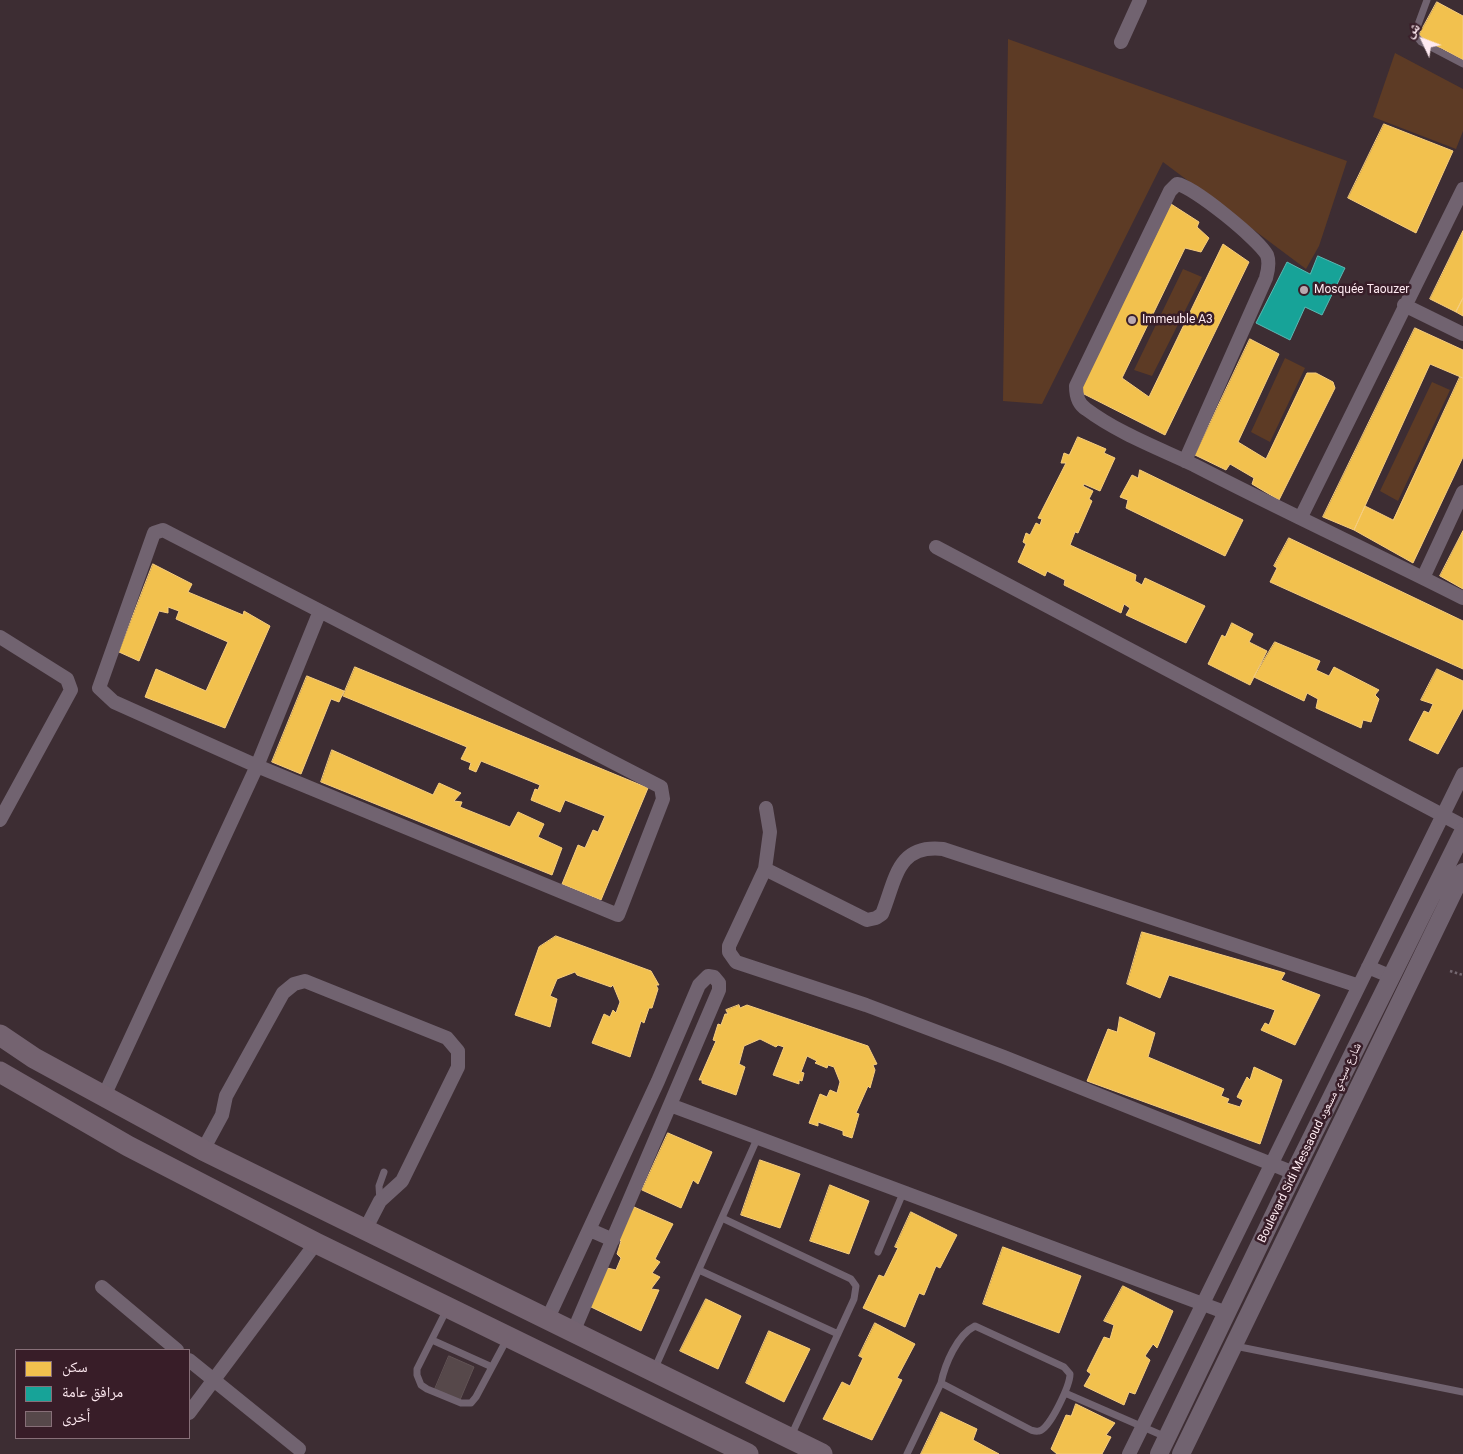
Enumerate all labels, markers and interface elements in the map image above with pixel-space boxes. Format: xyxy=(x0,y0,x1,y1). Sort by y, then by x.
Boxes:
north arrow xyxy=(1398,15,1448,65)
text: ش xyxy=(1401,19,1423,41)
place label: Mosquée Taouzer xyxy=(1314,283,1409,297)
marker: Mosquée Taouzer xyxy=(1298,284,1310,296)
place label: Immeuble A3 xyxy=(1142,313,1213,327)
marker: Immeuble A3 xyxy=(1126,314,1138,326)
street label: Boulevard Sidi Messaoud شارع سيدي مسعود xyxy=(1255,1041,1365,1245)
legend xyxy=(15,1349,190,1439)
text: سكن xyxy=(62,1358,88,1376)
text: مرافق عامة xyxy=(62,1383,123,1401)
text: أخرى xyxy=(62,1408,90,1426)

